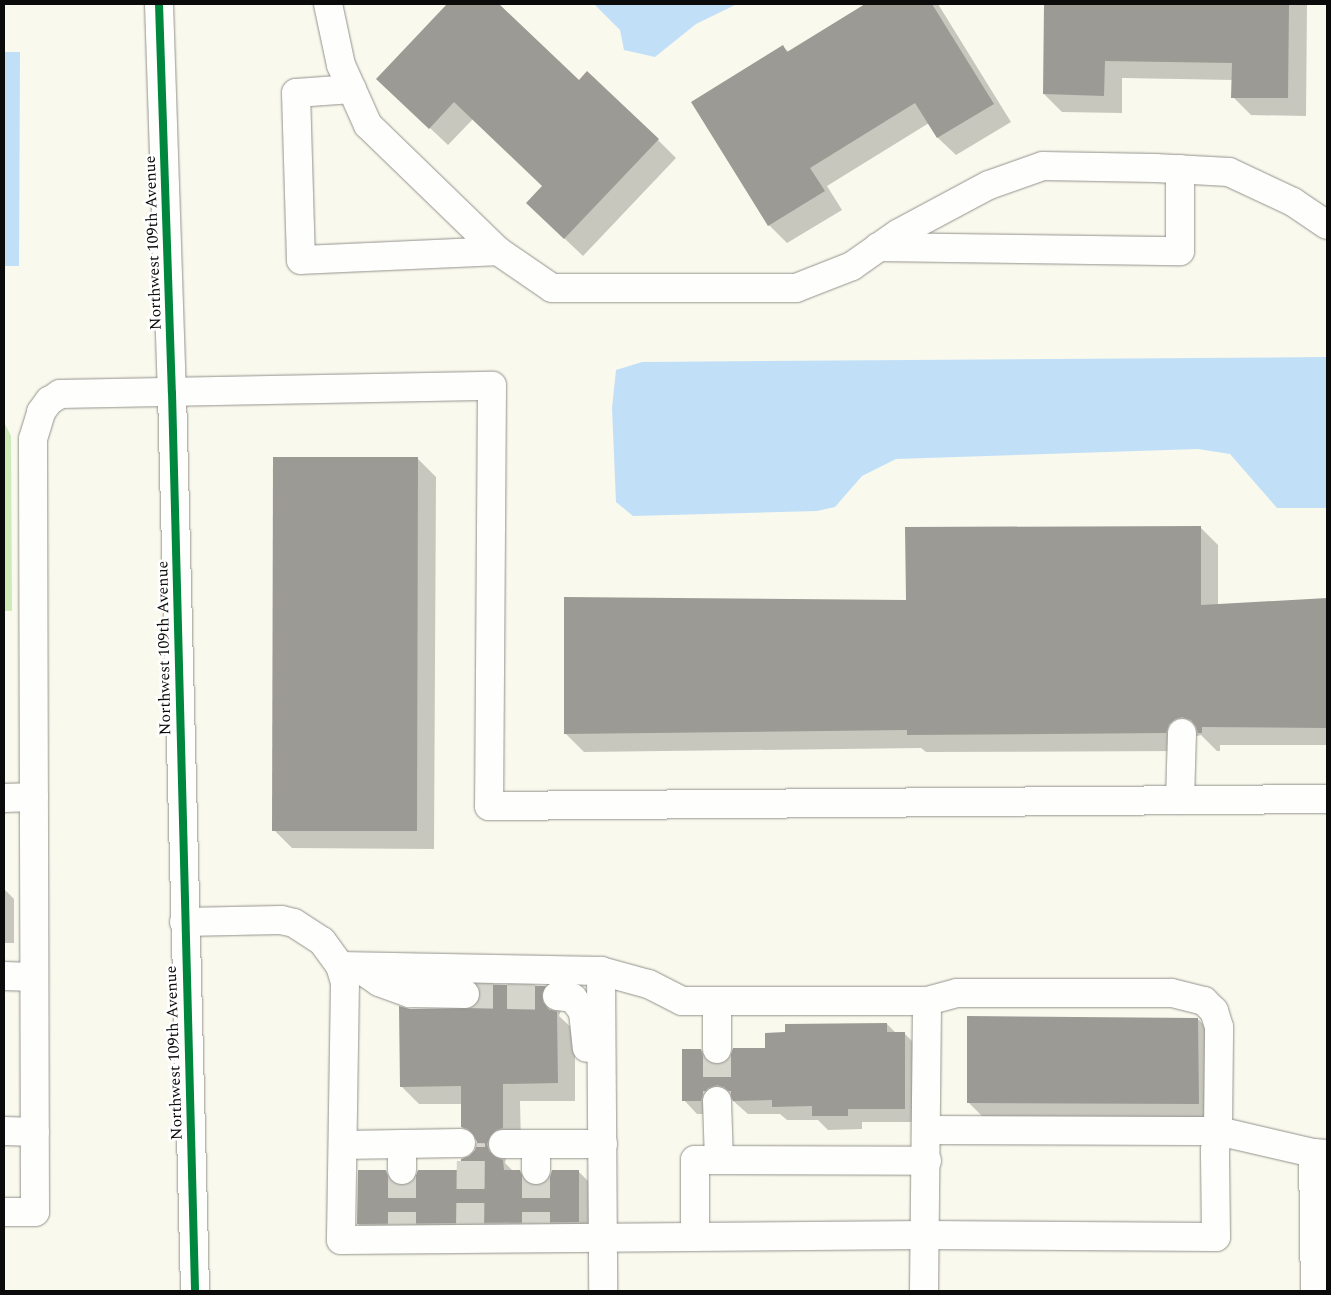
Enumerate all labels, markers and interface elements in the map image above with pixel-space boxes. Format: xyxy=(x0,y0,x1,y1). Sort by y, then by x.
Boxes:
street label: Northwest 109th Avenue xyxy=(140,155,166,331)
street label: Northwest 109th Avenue xyxy=(153,561,175,735)
street label: Northwest 109th Avenue xyxy=(161,965,187,1141)

